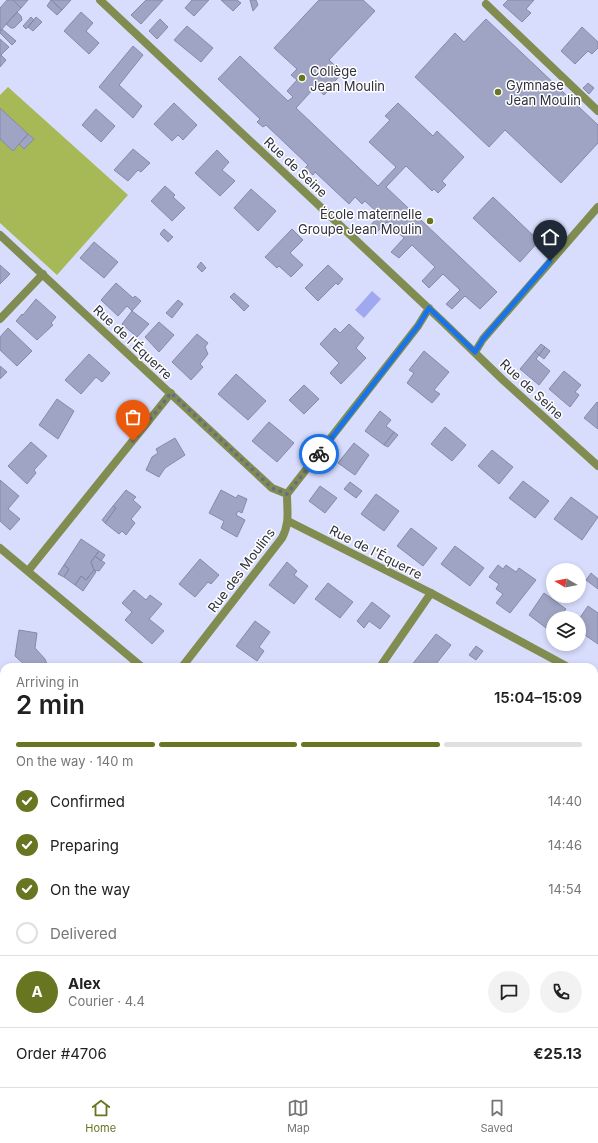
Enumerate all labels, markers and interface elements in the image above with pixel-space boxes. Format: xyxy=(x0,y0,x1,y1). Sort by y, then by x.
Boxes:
place label: Collège Jean Moulin xyxy=(310,63,385,94)
marker: Collège Jean Moulin xyxy=(297,73,307,83)
place label: Gymnase Jean Moulin xyxy=(506,77,581,108)
marker: Gymnase Jean Moulin xyxy=(493,87,503,97)
street label: Rue de Seine xyxy=(261,134,331,200)
place label: École maternelle Groupe Jean Moulin xyxy=(298,206,422,237)
marker: École maternelle Groupe Jean Moulin xyxy=(425,216,435,226)
pin xyxy=(533,220,567,261)
icon: home xyxy=(539,226,561,248)
street label: Rue de l'Équerre xyxy=(90,301,176,383)
street label: Rue de Seine xyxy=(497,356,567,422)
pin xyxy=(116,400,150,441)
icon: bag xyxy=(122,406,144,428)
courier xyxy=(299,434,339,474)
icon: bike xyxy=(308,443,330,465)
street label: Rue de l'Équerre xyxy=(327,522,425,582)
street label: Rue des Moulins xyxy=(204,525,278,615)
north arrow xyxy=(546,563,586,603)
map controls xyxy=(546,563,586,651)
button: layers xyxy=(546,611,586,651)
text: Arriving in xyxy=(16,674,79,690)
text: 15:04–15:09 xyxy=(494,688,582,707)
text: 2 min xyxy=(16,689,85,720)
text: On the way · 140 m xyxy=(16,753,134,769)
icon: check xyxy=(16,790,38,812)
text: Confirmed xyxy=(50,792,125,811)
text: 14:40 xyxy=(548,793,582,809)
icon: check xyxy=(16,834,38,856)
text: Preparing xyxy=(50,836,119,855)
text: 14:46 xyxy=(548,837,582,853)
icon: check xyxy=(16,878,38,900)
text: On the way xyxy=(50,880,130,899)
text: 14:54 xyxy=(548,881,582,897)
text: Delivered xyxy=(50,924,117,943)
button: chat xyxy=(488,971,530,1013)
button: phone xyxy=(540,971,582,1013)
text: Alex xyxy=(68,974,101,993)
text: A xyxy=(31,982,43,1001)
text: Courier · 4.4 xyxy=(68,993,145,1009)
text: Order #4706 xyxy=(16,1044,107,1063)
text: €25.13 xyxy=(533,1044,582,1063)
tab: Home xyxy=(85,1097,116,1135)
tab: Map xyxy=(287,1097,310,1135)
tab: Saved xyxy=(480,1097,513,1135)

